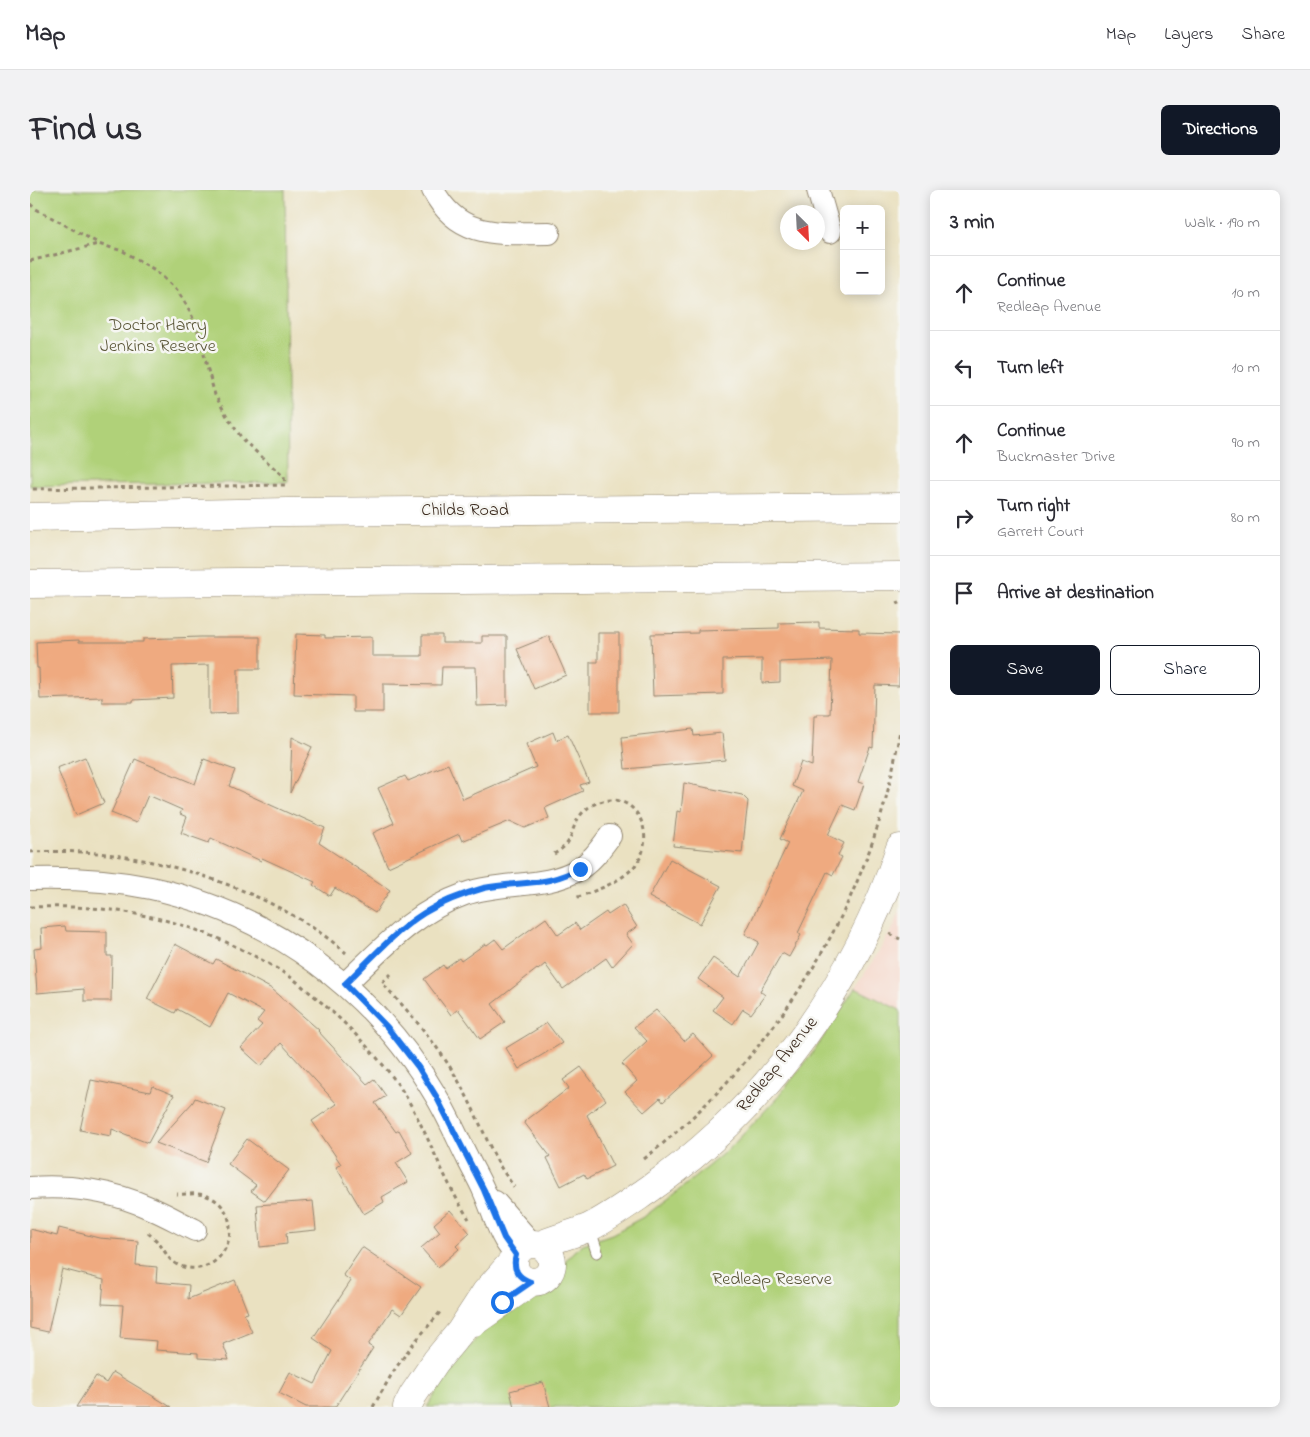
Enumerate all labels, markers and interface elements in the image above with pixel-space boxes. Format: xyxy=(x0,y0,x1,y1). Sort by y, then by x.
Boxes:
text: Map xyxy=(25,17,66,52)
text: Map xyxy=(1106,22,1136,48)
text: Layers xyxy=(1164,22,1214,48)
text: Share xyxy=(1242,22,1285,48)
text: Find us xyxy=(30,105,142,156)
button: Directions xyxy=(1161,105,1280,155)
north arrow xyxy=(780,205,825,250)
map controls xyxy=(840,205,885,295)
button: + xyxy=(840,205,885,250)
text: 3 min xyxy=(950,208,994,238)
text: Walk · 190 m xyxy=(1185,211,1260,235)
button: − xyxy=(840,250,885,295)
text: Continue xyxy=(997,268,1065,295)
icon: ahead xyxy=(950,279,978,307)
text: 10 m xyxy=(1232,281,1260,305)
text: Redleap Avenue xyxy=(997,295,1101,319)
park label: Doctor Harry Jenkins Reserve xyxy=(100,313,217,360)
icon: left xyxy=(950,354,978,382)
text: Turn left xyxy=(997,355,1064,382)
text: 10 m xyxy=(1232,356,1260,380)
text: Continue xyxy=(997,418,1065,445)
icon: ahead xyxy=(950,429,978,457)
text: 90 m xyxy=(1232,431,1260,455)
text: Buckmaster Drive xyxy=(997,445,1115,469)
text: Turn right xyxy=(997,493,1070,520)
street label: Childs Road xyxy=(421,498,509,524)
icon: right xyxy=(950,504,978,532)
text: 80 m xyxy=(1231,506,1260,530)
text: Garrett Court xyxy=(997,520,1084,544)
icon: arrive xyxy=(950,579,978,607)
text: Arrive at destination xyxy=(997,580,1154,607)
button: Save xyxy=(950,645,1100,695)
button: Share xyxy=(1110,645,1260,695)
route end xyxy=(569,858,592,881)
street label: Redleap Avenue xyxy=(731,1011,826,1119)
park label: Redleap Reserve xyxy=(712,1267,833,1293)
route start xyxy=(491,1291,514,1314)

